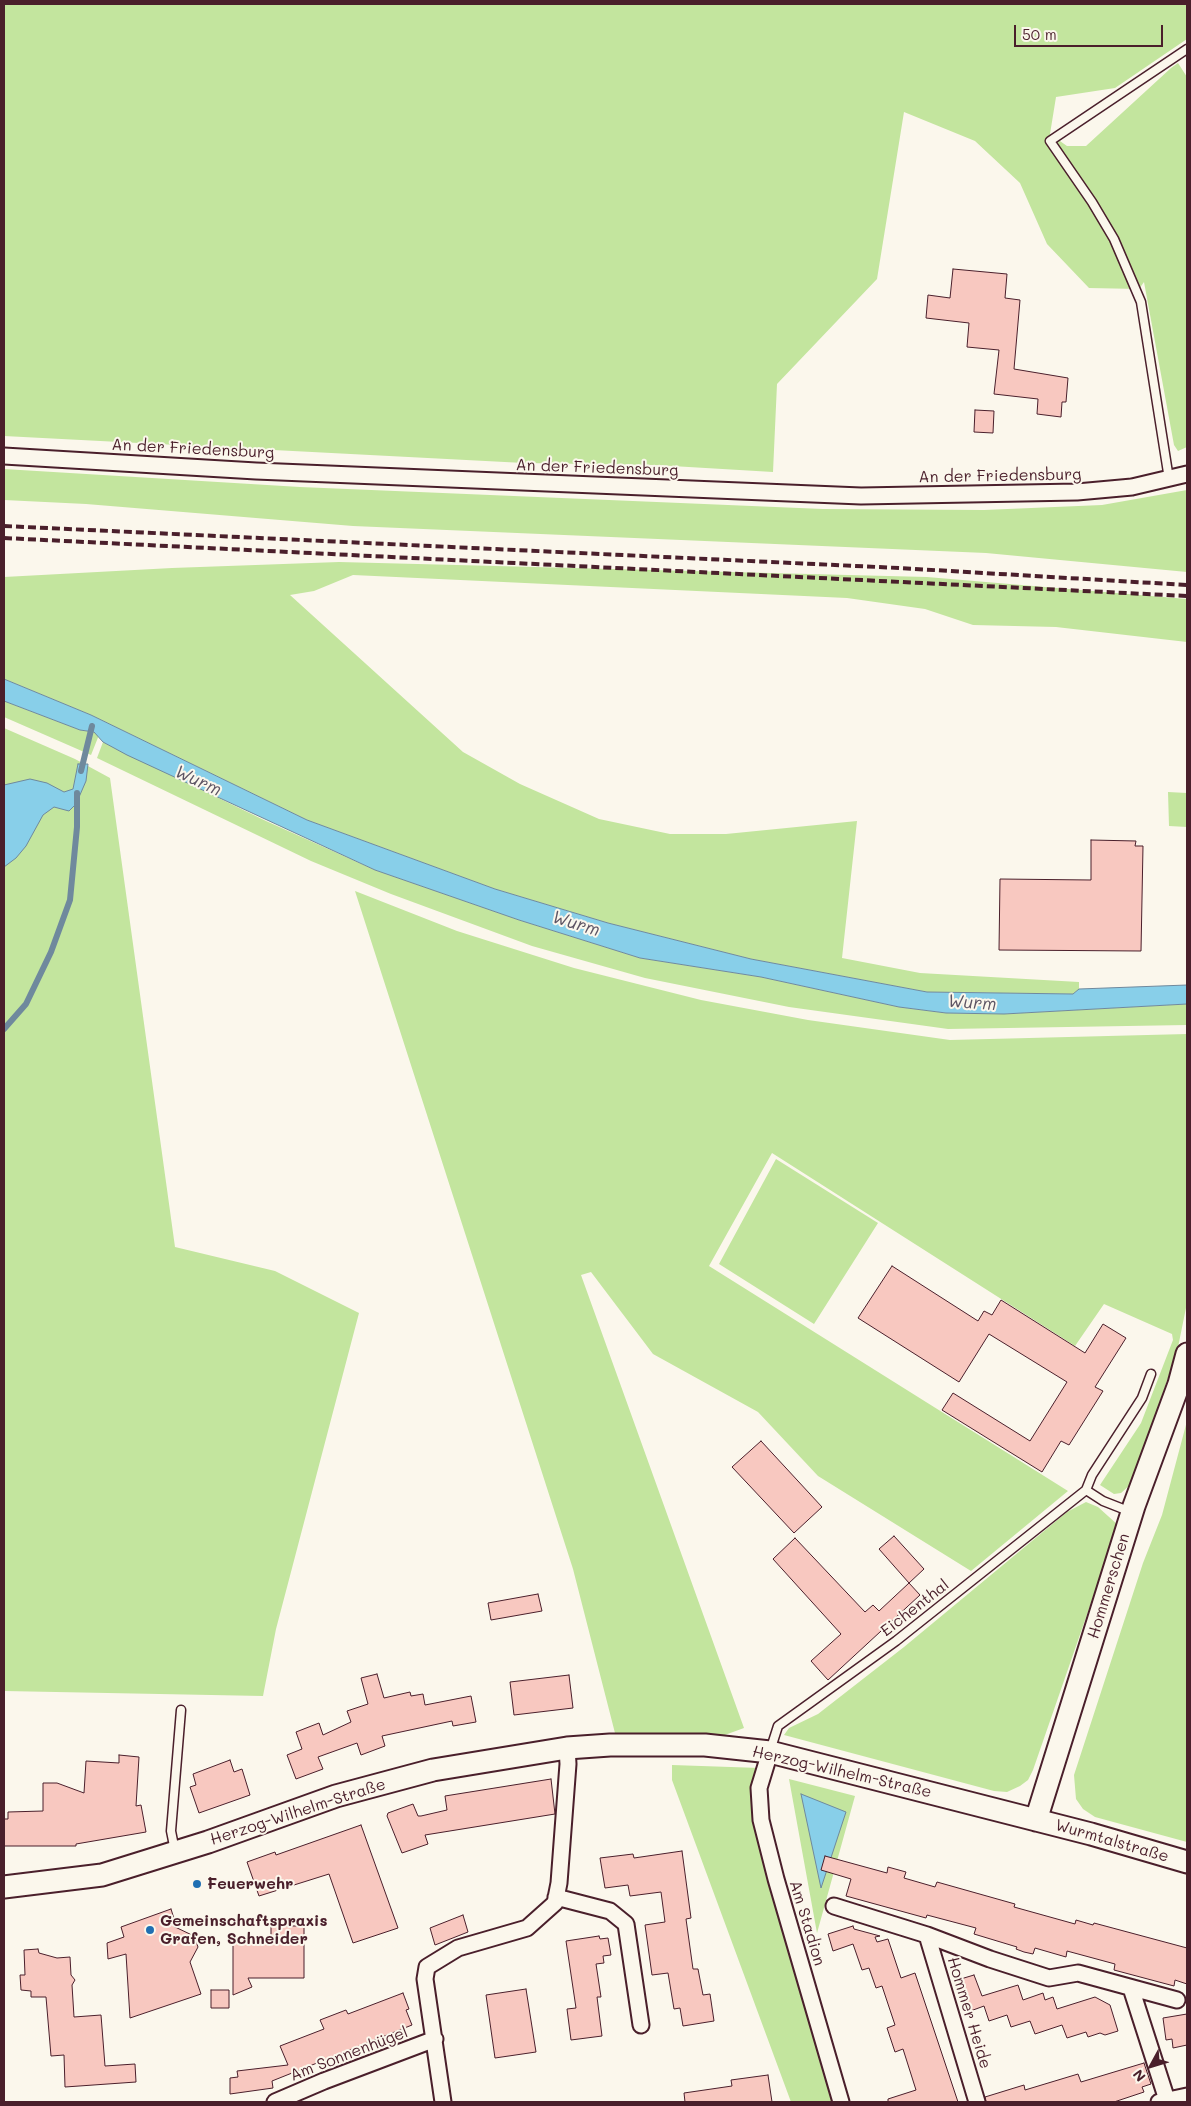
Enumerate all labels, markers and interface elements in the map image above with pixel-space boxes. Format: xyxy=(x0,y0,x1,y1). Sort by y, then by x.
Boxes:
scale bar xyxy=(1016,15,1165,47)
text: 50 m xyxy=(1022,24,1057,44)
street label: An der Friedensburg xyxy=(111,435,275,463)
street label: An der Friedensburg xyxy=(515,456,679,480)
street label: An der Friedensburg xyxy=(918,465,1082,487)
water label: Wurm xyxy=(171,761,225,801)
water label: Wurm xyxy=(549,907,603,941)
water label: Wurm xyxy=(947,991,997,1015)
street label: Hommerschen xyxy=(1084,1531,1134,1641)
street label: Eichenthal xyxy=(877,1575,953,1641)
street label: Herzog-Wilhelm-Straße xyxy=(751,1742,933,1802)
street label: Herzog-Wilhelm-Straße xyxy=(208,1775,388,1849)
street label: Wurmtalstraße xyxy=(1053,1816,1171,1866)
place label: Feuerwehr xyxy=(207,1874,293,1894)
marker: Feuerwehr xyxy=(191,1878,203,1890)
street label: Am Stadion xyxy=(785,1878,829,1968)
place label: Gemeinschaftspraxis Grafen, Schneider xyxy=(160,1911,328,1949)
marker: Gemeinschaftspraxis Grafen, Schneider xyxy=(144,1924,156,1936)
street label: Hommer Heide xyxy=(943,1955,995,2071)
street label: Am Sonnenhügel xyxy=(287,2023,411,2085)
north arrow xyxy=(1126,2041,1176,2091)
text: N xyxy=(1128,2066,1150,2086)

